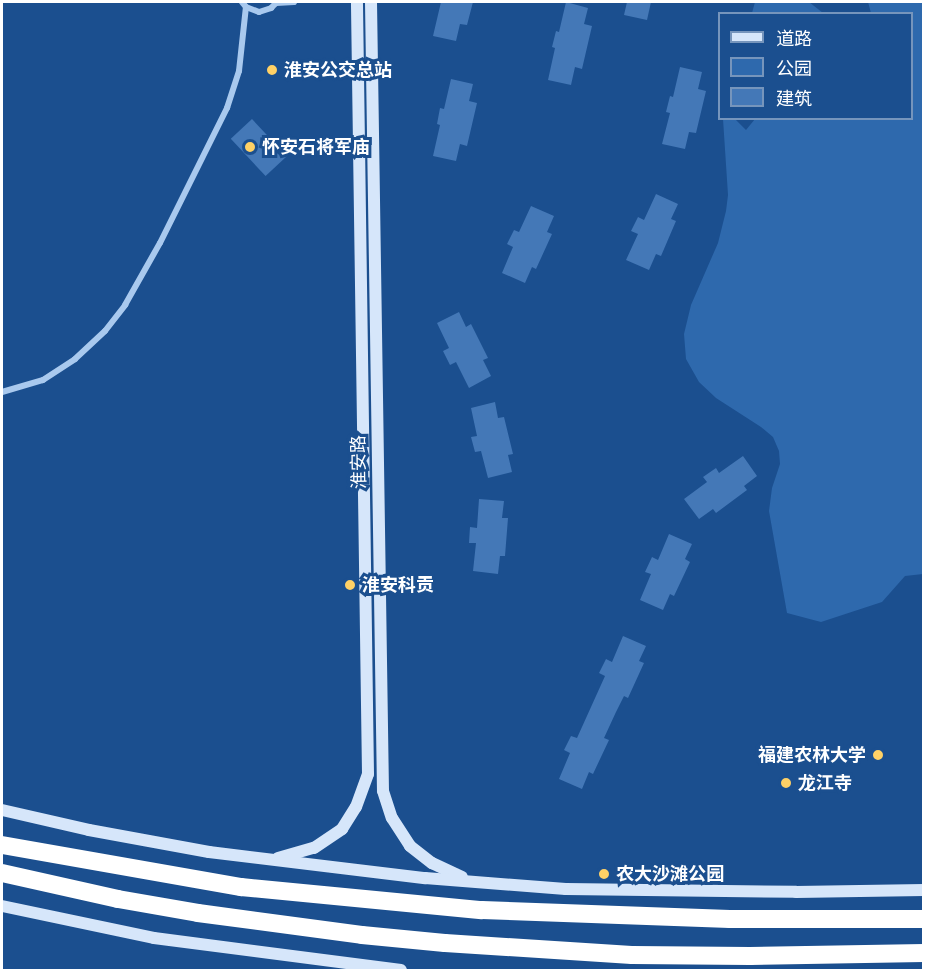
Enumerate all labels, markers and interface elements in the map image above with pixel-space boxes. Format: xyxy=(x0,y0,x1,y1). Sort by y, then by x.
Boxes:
legend xyxy=(718,12,913,120)
text: 道路 xyxy=(776,28,812,49)
text: 公园 xyxy=(776,58,812,79)
place label: 淮安公交总站 xyxy=(284,59,392,81)
marker: 淮安公交总站 xyxy=(265,63,279,77)
text: 建筑 xyxy=(776,88,812,109)
place label: 怀安石将军庙 xyxy=(262,136,370,158)
marker: 怀安石将军庙 xyxy=(243,140,257,154)
street label: 淮安路 xyxy=(348,435,370,489)
place label: 淮安科贡 xyxy=(362,574,434,596)
marker: 淮安科贡 xyxy=(343,578,357,592)
place label: 福建农林大学 xyxy=(758,744,866,766)
marker: 福建农林大学 xyxy=(871,748,885,762)
place label: 龙江寺 xyxy=(798,772,852,794)
marker: 龙江寺 xyxy=(779,776,793,790)
place label: 农大沙滩公园 xyxy=(616,863,724,885)
marker: 农大沙滩公园 xyxy=(597,867,611,881)

